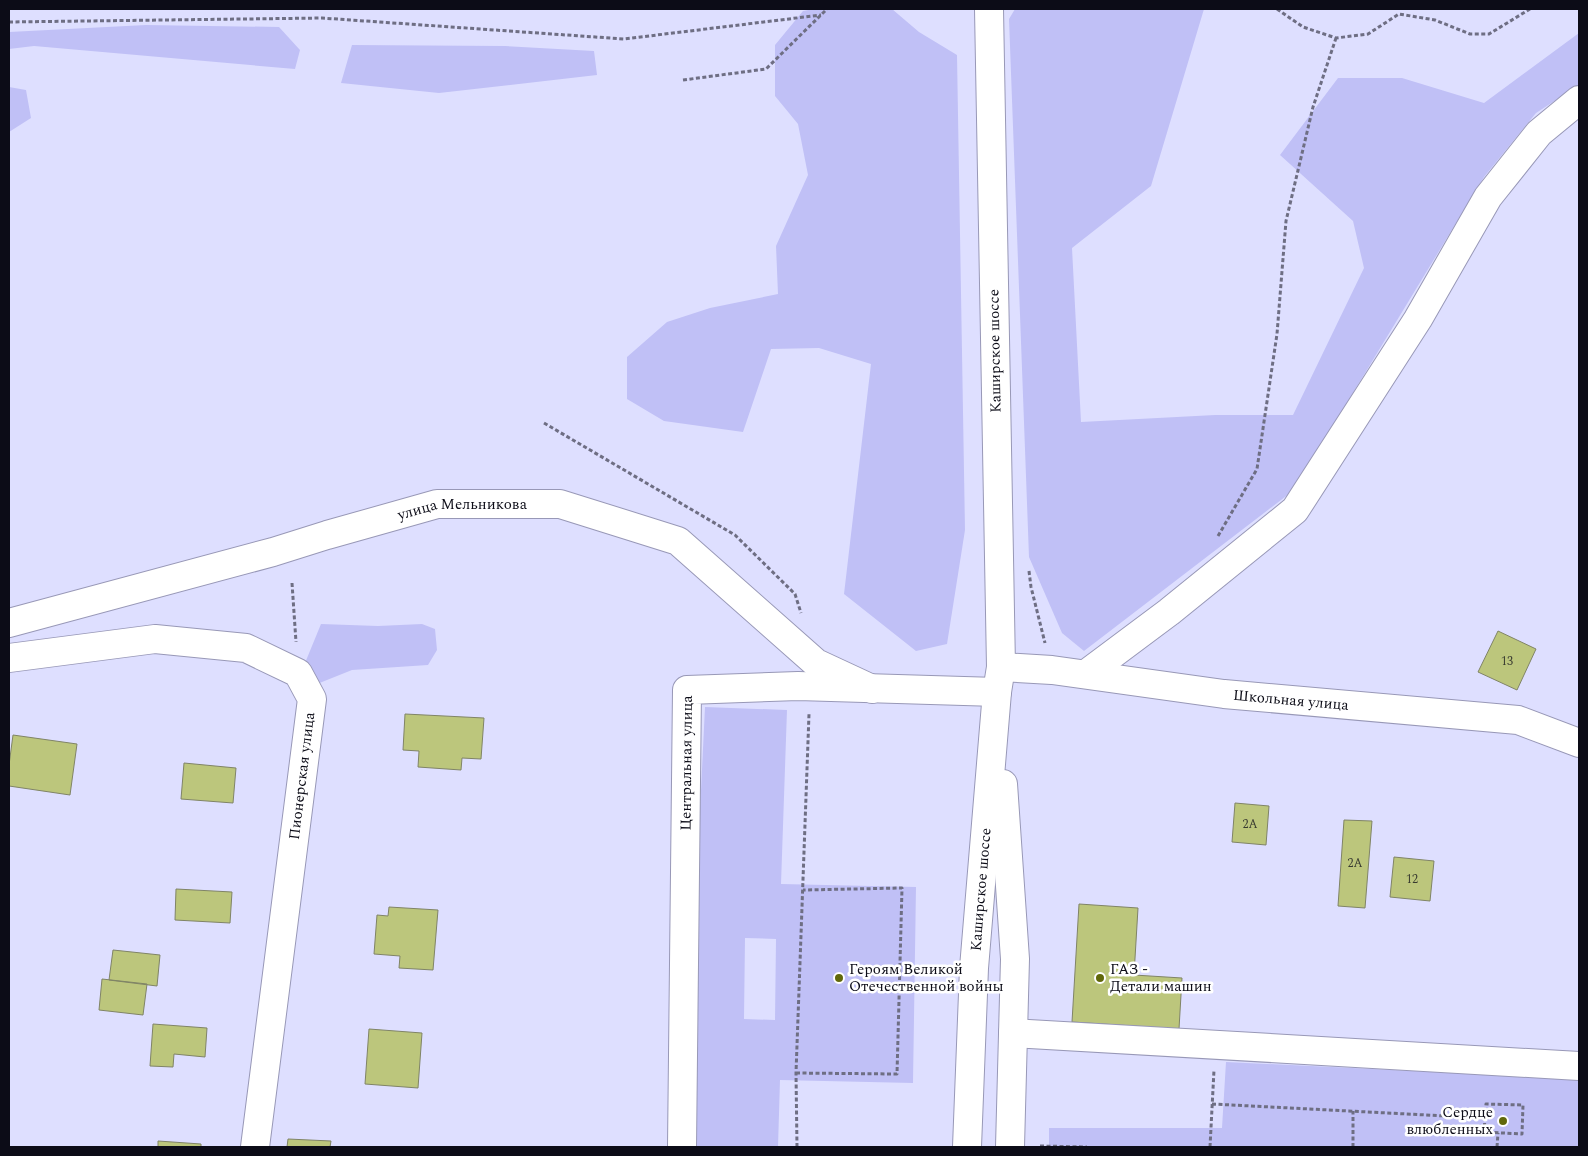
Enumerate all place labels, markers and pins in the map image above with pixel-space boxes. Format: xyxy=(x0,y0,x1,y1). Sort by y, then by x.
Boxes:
place label: Героям Великой Отечественной войны xyxy=(849,958,1004,998)
place label: ГАЗ - Детали машин xyxy=(1110,958,1212,998)
marker: Героям Великой Отечественной войны xyxy=(833,972,845,984)
marker: ГАЗ - Детали машин xyxy=(1094,972,1106,984)
place label: Сердце влюбленных xyxy=(1407,1101,1494,1141)
marker: Сердце влюбленных xyxy=(1497,1115,1509,1127)

